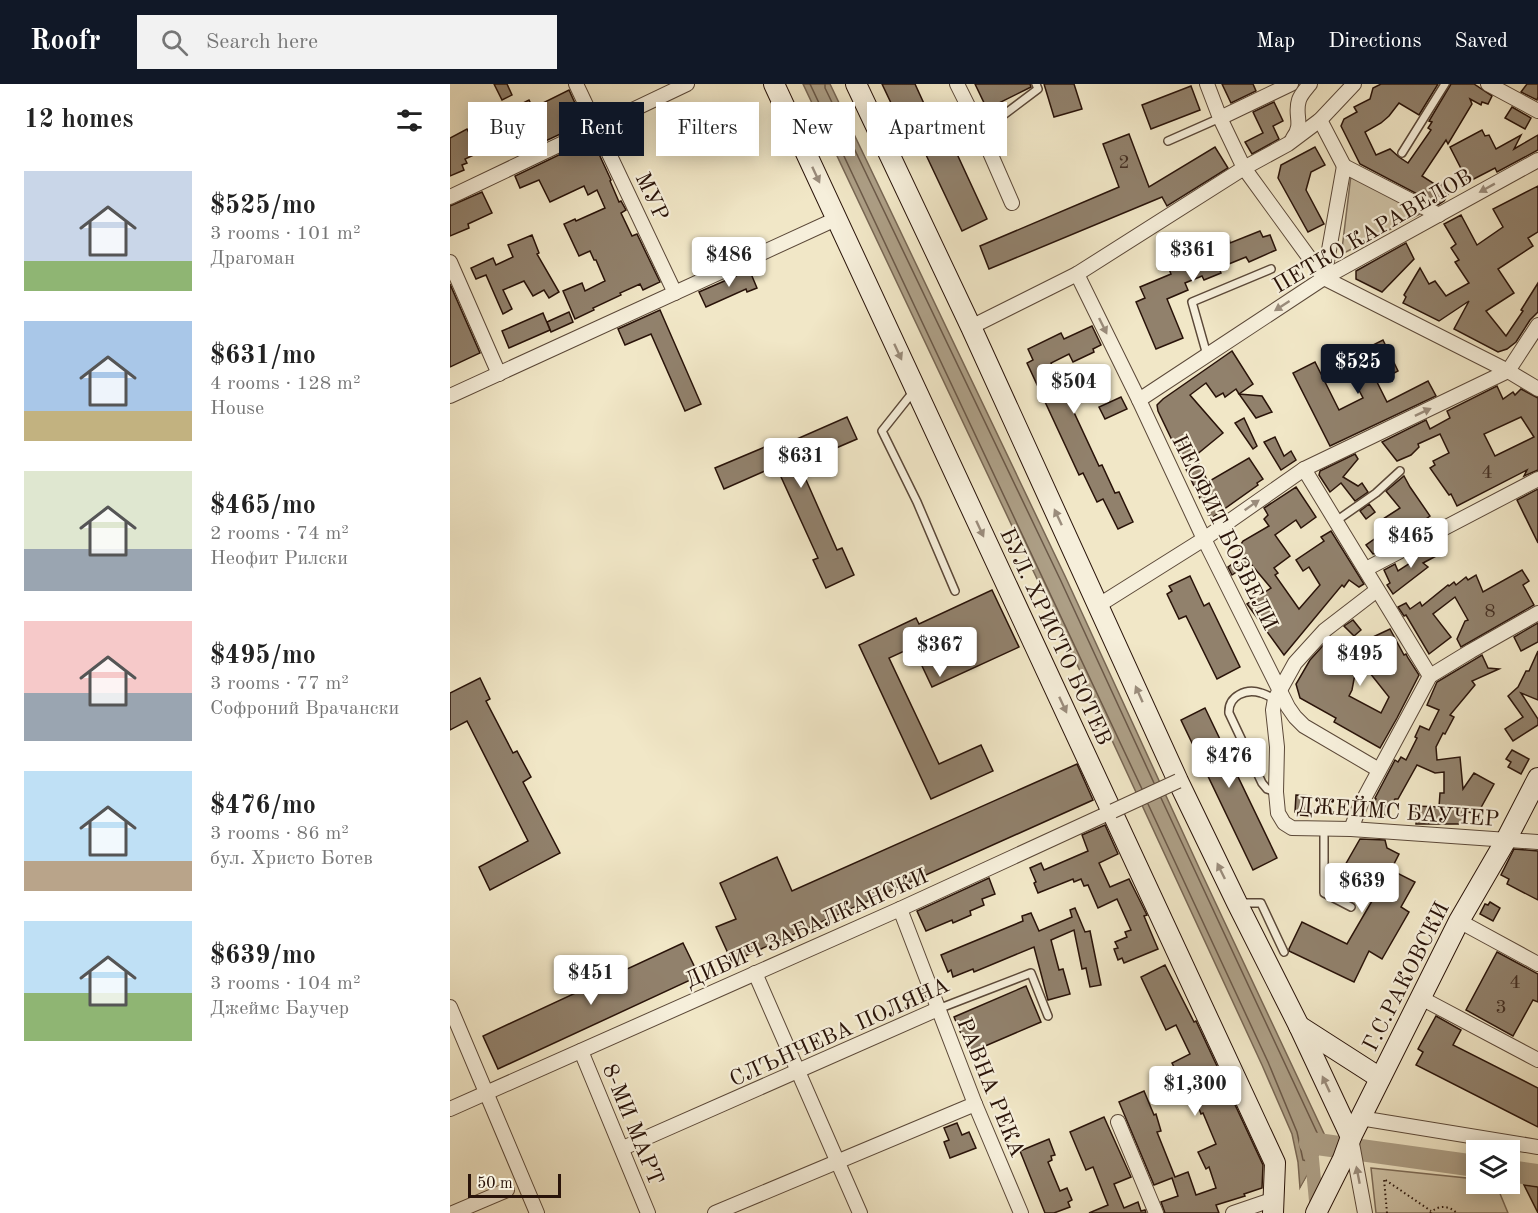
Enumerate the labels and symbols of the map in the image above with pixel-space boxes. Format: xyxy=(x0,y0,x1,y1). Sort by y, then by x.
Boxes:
house number: 2 xyxy=(1118,153,1130,173)
street label: ПЕТКО КАРАВЕЛОВ xyxy=(1270,166,1476,298)
one-way arrow xyxy=(811,167,821,185)
street label: МУР xyxy=(631,169,672,224)
one-way arrow xyxy=(1478,183,1495,193)
pin: $361 xyxy=(1157,232,1229,283)
pin: $486 xyxy=(693,237,765,288)
one-way arrow xyxy=(1273,301,1290,312)
one-way arrow xyxy=(1098,318,1108,335)
one-way arrow xyxy=(893,344,902,361)
pin: $525 xyxy=(1322,344,1394,395)
pin: $504 xyxy=(1038,364,1110,415)
one-way arrow xyxy=(1414,407,1431,416)
street label: НЕОФИТ БОЗВЕЛИ xyxy=(1167,432,1281,634)
pin: $631 xyxy=(765,438,837,489)
house number: 4 xyxy=(1481,463,1493,483)
one-way arrow xyxy=(1244,500,1260,511)
one-way arrow xyxy=(1053,507,1063,525)
pin: $465 xyxy=(1375,518,1447,569)
one-way arrow xyxy=(976,520,985,537)
street label: БУЛ. ХРИСТО БОТЕВ xyxy=(995,525,1115,749)
house number: 8 xyxy=(1484,602,1496,622)
pin: $367 xyxy=(904,627,976,678)
pin: $495 xyxy=(1324,636,1396,687)
one-way arrow xyxy=(1134,685,1144,703)
one-way arrow xyxy=(1059,697,1068,714)
pin: $476 xyxy=(1193,738,1265,789)
street label: ДЖЕЙМС БАУЧЕР xyxy=(1296,791,1500,831)
one-way arrow xyxy=(1217,862,1227,880)
pin: $639 xyxy=(1326,863,1398,914)
street label: ДИБИЧ ЗАБАЛКАНСКИ xyxy=(682,865,932,992)
street label: Г.С.РАКОВСКИ xyxy=(1360,899,1454,1055)
pin: $451 xyxy=(555,955,627,1006)
house number: 4 xyxy=(1509,973,1521,993)
street label: СЛЪНЧЕВА ПОЛЯНА xyxy=(727,974,953,1091)
house number: 3 xyxy=(1495,998,1507,1018)
street label: РАВНА РЕКА xyxy=(952,1015,1028,1161)
street label: 8-МИ МАРТ xyxy=(598,1061,666,1188)
pin: $1,300 xyxy=(1146,1066,1244,1117)
one-way arrow xyxy=(1322,1075,1331,1092)
one-way arrow xyxy=(1353,1165,1362,1184)
scale bar xyxy=(468,1171,561,1198)

